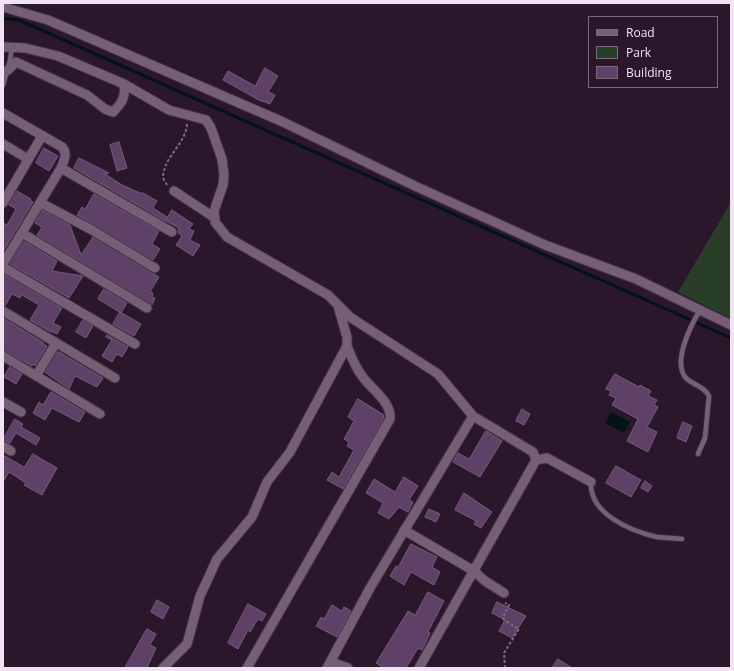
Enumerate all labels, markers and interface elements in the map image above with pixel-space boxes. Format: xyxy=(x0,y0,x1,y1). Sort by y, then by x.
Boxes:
legend xyxy=(588,16,718,88)
text: Road xyxy=(626,24,655,41)
text: Park xyxy=(626,44,651,61)
text: Building xyxy=(626,64,671,81)

